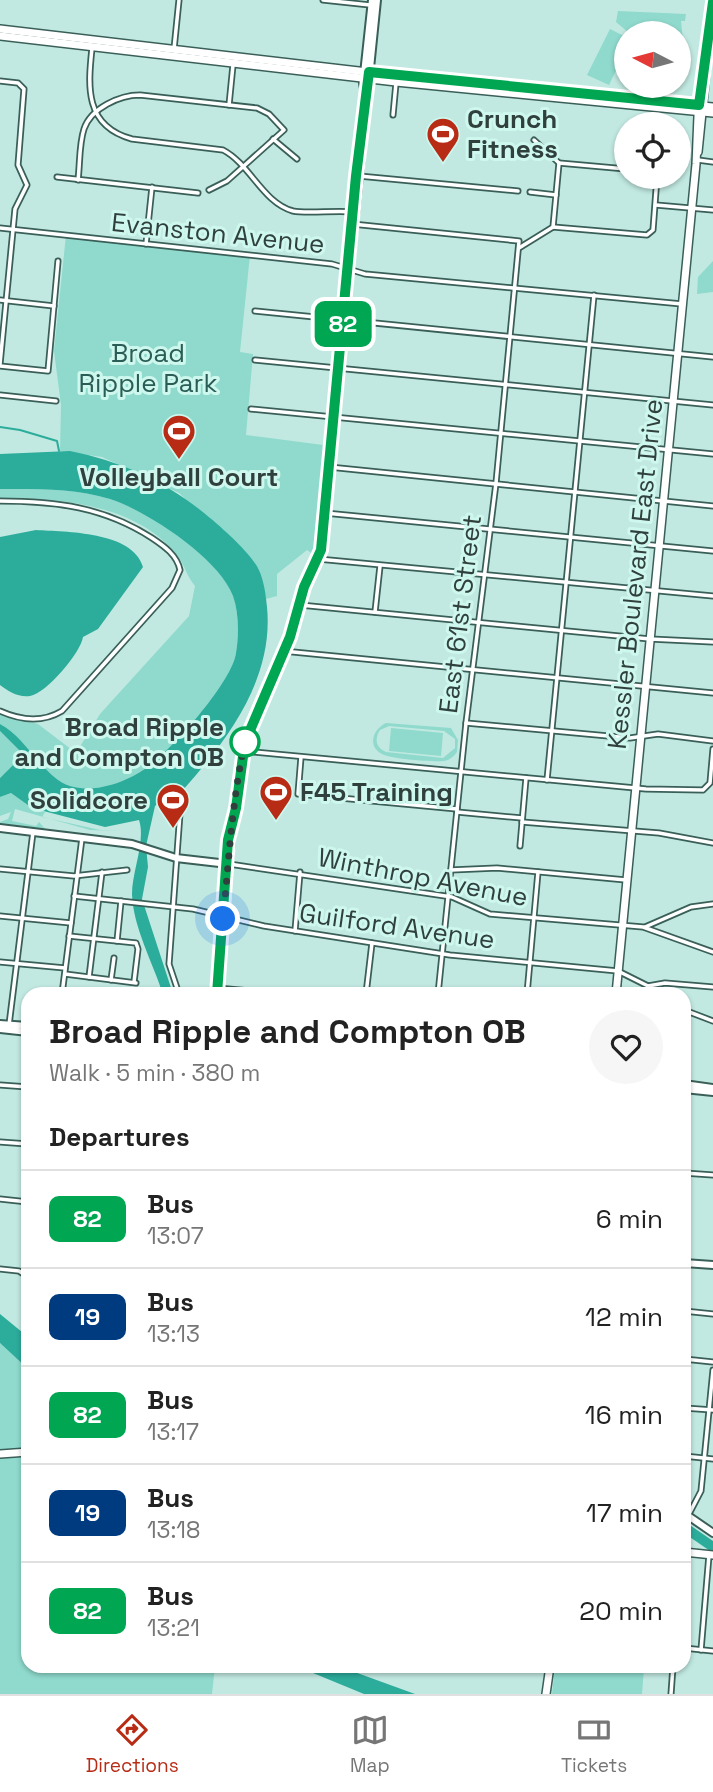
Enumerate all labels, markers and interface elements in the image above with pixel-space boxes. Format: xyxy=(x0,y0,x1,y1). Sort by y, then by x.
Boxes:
north arrow xyxy=(614,21,691,98)
map controls xyxy=(614,21,691,189)
place label: Crunch Fitness xyxy=(467,102,558,166)
button: locate xyxy=(614,112,691,189)
sports icon: Crunch Fitness xyxy=(424,115,462,164)
street label: Evanston Avenue xyxy=(110,205,326,261)
line badge: 82 xyxy=(312,301,374,347)
text: 82 xyxy=(329,308,357,339)
park label: Broad Ripple Park xyxy=(79,336,217,400)
street label: Kessler Boulevard East Drive xyxy=(600,397,670,751)
sports icon: Volleyball Court xyxy=(160,412,198,461)
place label: Volleyball Court xyxy=(80,460,278,494)
street label: East 61st Street xyxy=(431,513,489,715)
place label: Broad Ripple and Compton OB xyxy=(15,710,224,774)
marker: Broad Ripple and Compton OB xyxy=(230,727,260,757)
sports icon: F45 Training xyxy=(257,773,295,822)
place label: F45 Training xyxy=(300,775,453,809)
sports icon: Solidcore xyxy=(154,781,192,830)
place label: Solidcore xyxy=(30,783,148,817)
street label: Winthrop Avenue xyxy=(315,840,531,914)
street label: Guilford Avenue xyxy=(297,895,497,957)
your location xyxy=(205,901,240,936)
button: heart xyxy=(589,1010,663,1084)
text: Broad Ripple and Compton OB xyxy=(49,1011,526,1053)
text: Walk · 5 min · 380 m xyxy=(49,1058,260,1088)
text: Departures xyxy=(49,1120,190,1154)
text: Bus xyxy=(147,1187,194,1221)
text: 6 min xyxy=(596,1202,663,1236)
text: 82 xyxy=(73,1203,102,1234)
text: 13:07 xyxy=(147,1221,204,1251)
text: Bus xyxy=(147,1285,194,1319)
text: 12 min xyxy=(585,1300,663,1334)
text: 19 xyxy=(75,1301,100,1332)
text: 13:13 xyxy=(147,1319,200,1349)
text: Bus xyxy=(147,1383,194,1417)
text: 16 min xyxy=(585,1398,663,1432)
text: 82 xyxy=(73,1399,102,1430)
text: 13:17 xyxy=(147,1417,199,1447)
text: Bus xyxy=(147,1481,194,1515)
text: 17 min xyxy=(586,1496,663,1530)
text: 19 xyxy=(75,1497,100,1528)
text: 13:18 xyxy=(147,1515,200,1545)
text: Bus xyxy=(147,1579,194,1613)
text: 20 min xyxy=(579,1594,663,1628)
text: 82 xyxy=(73,1595,102,1626)
text: 13:21 xyxy=(147,1613,200,1643)
tab: Directions xyxy=(86,1711,179,1778)
tab: Map xyxy=(350,1711,390,1778)
tab: Tickets xyxy=(561,1711,627,1778)

